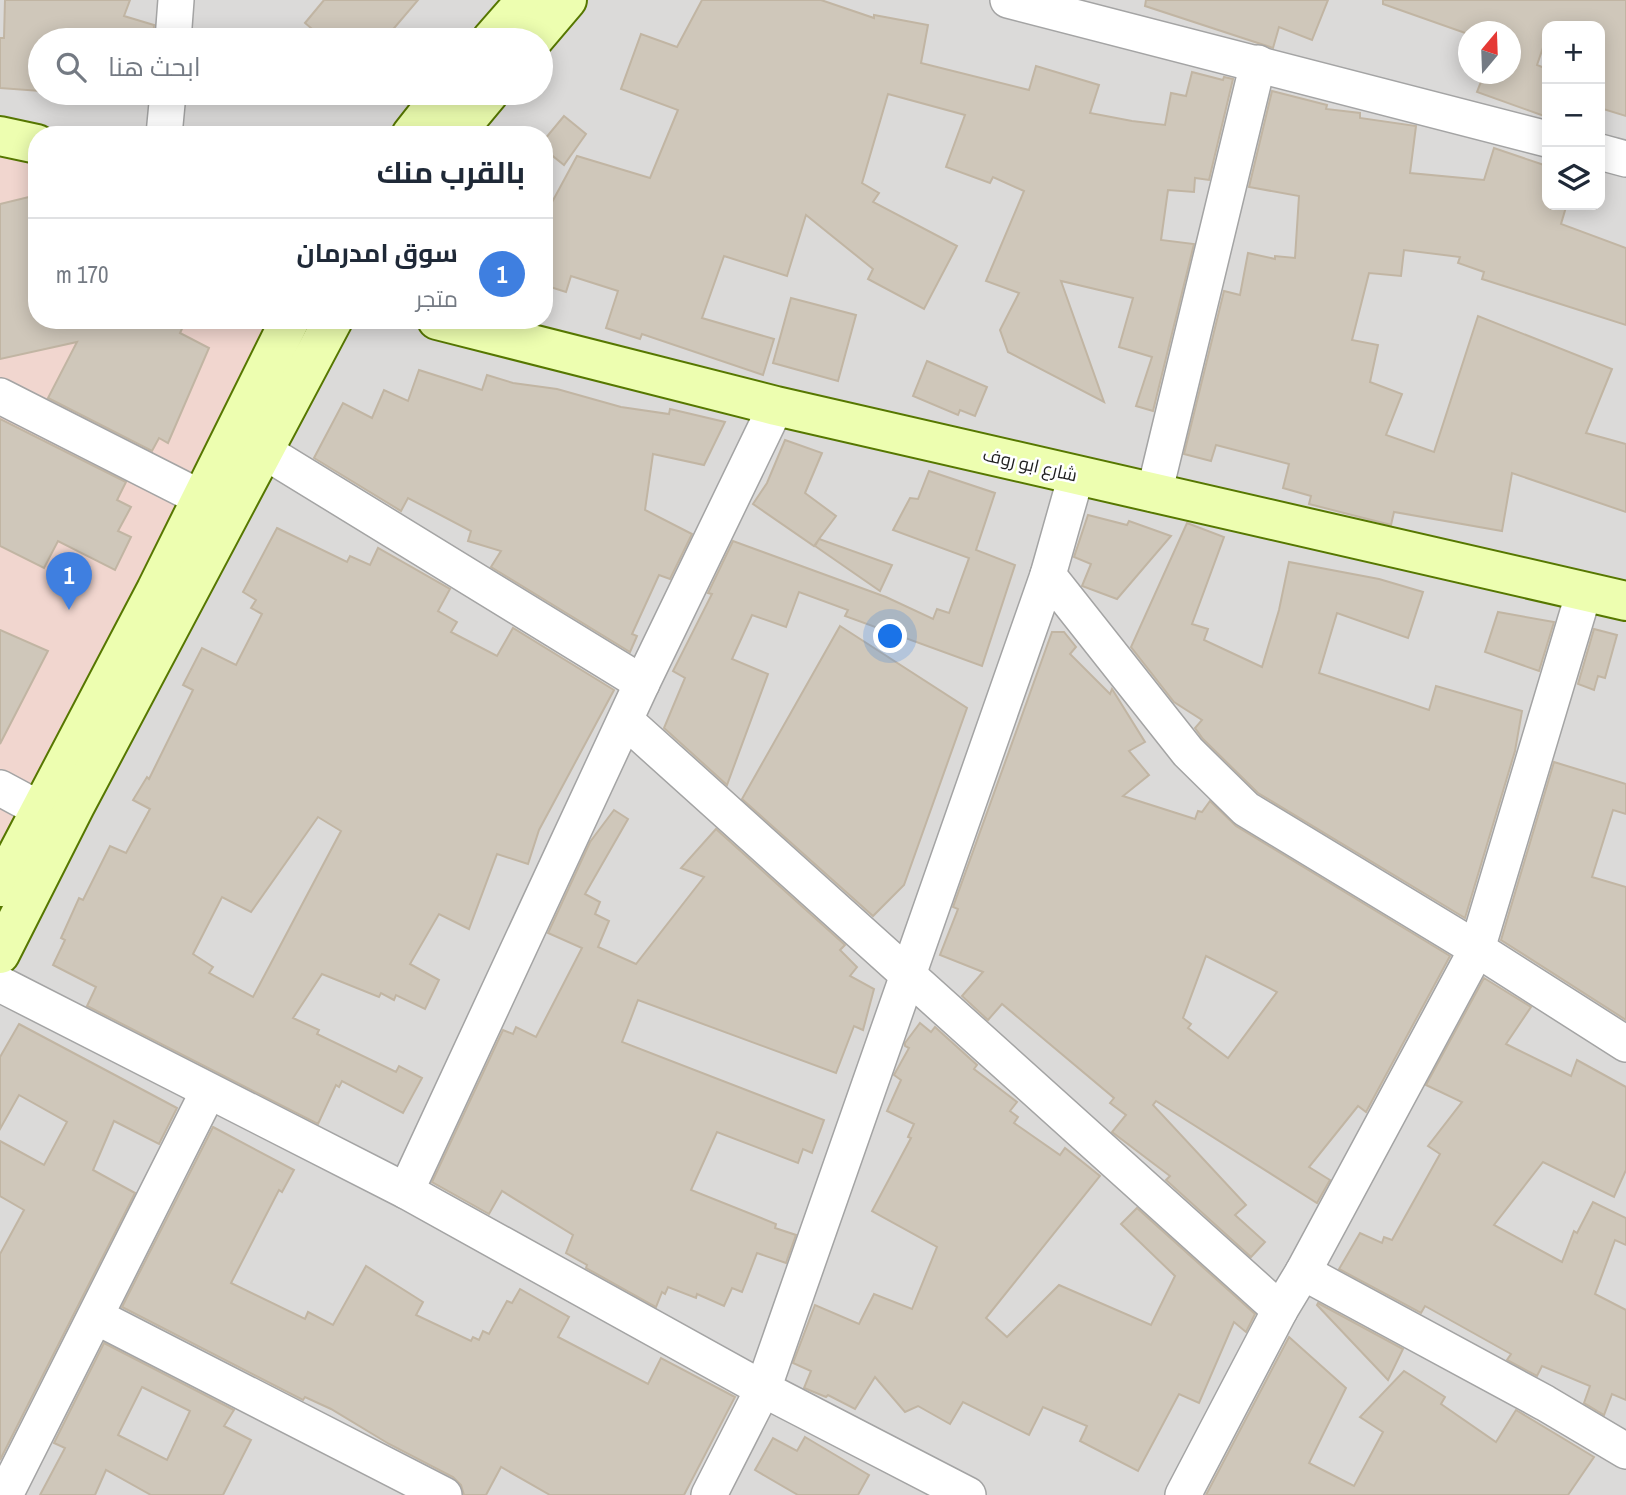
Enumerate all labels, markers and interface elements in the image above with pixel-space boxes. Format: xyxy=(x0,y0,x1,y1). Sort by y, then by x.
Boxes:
north arrow xyxy=(1458,21,1521,84)
map controls xyxy=(1542,21,1605,210)
button: + xyxy=(1542,21,1605,84)
search box xyxy=(28,28,553,105)
icon: search xyxy=(52,48,90,86)
text: ابحث هنا xyxy=(108,49,201,84)
button: − xyxy=(1542,84,1605,147)
button: layers xyxy=(1542,147,1605,210)
text: بالقرب منك xyxy=(377,152,525,192)
text: سوق امدرمان xyxy=(296,235,458,270)
text: 170 m xyxy=(56,259,108,290)
text: 1 xyxy=(497,259,507,290)
text: متجر xyxy=(416,283,458,314)
street label: شارع ابو روف xyxy=(980,442,1080,488)
pin: 1 xyxy=(46,552,92,610)
your location xyxy=(873,619,907,653)

